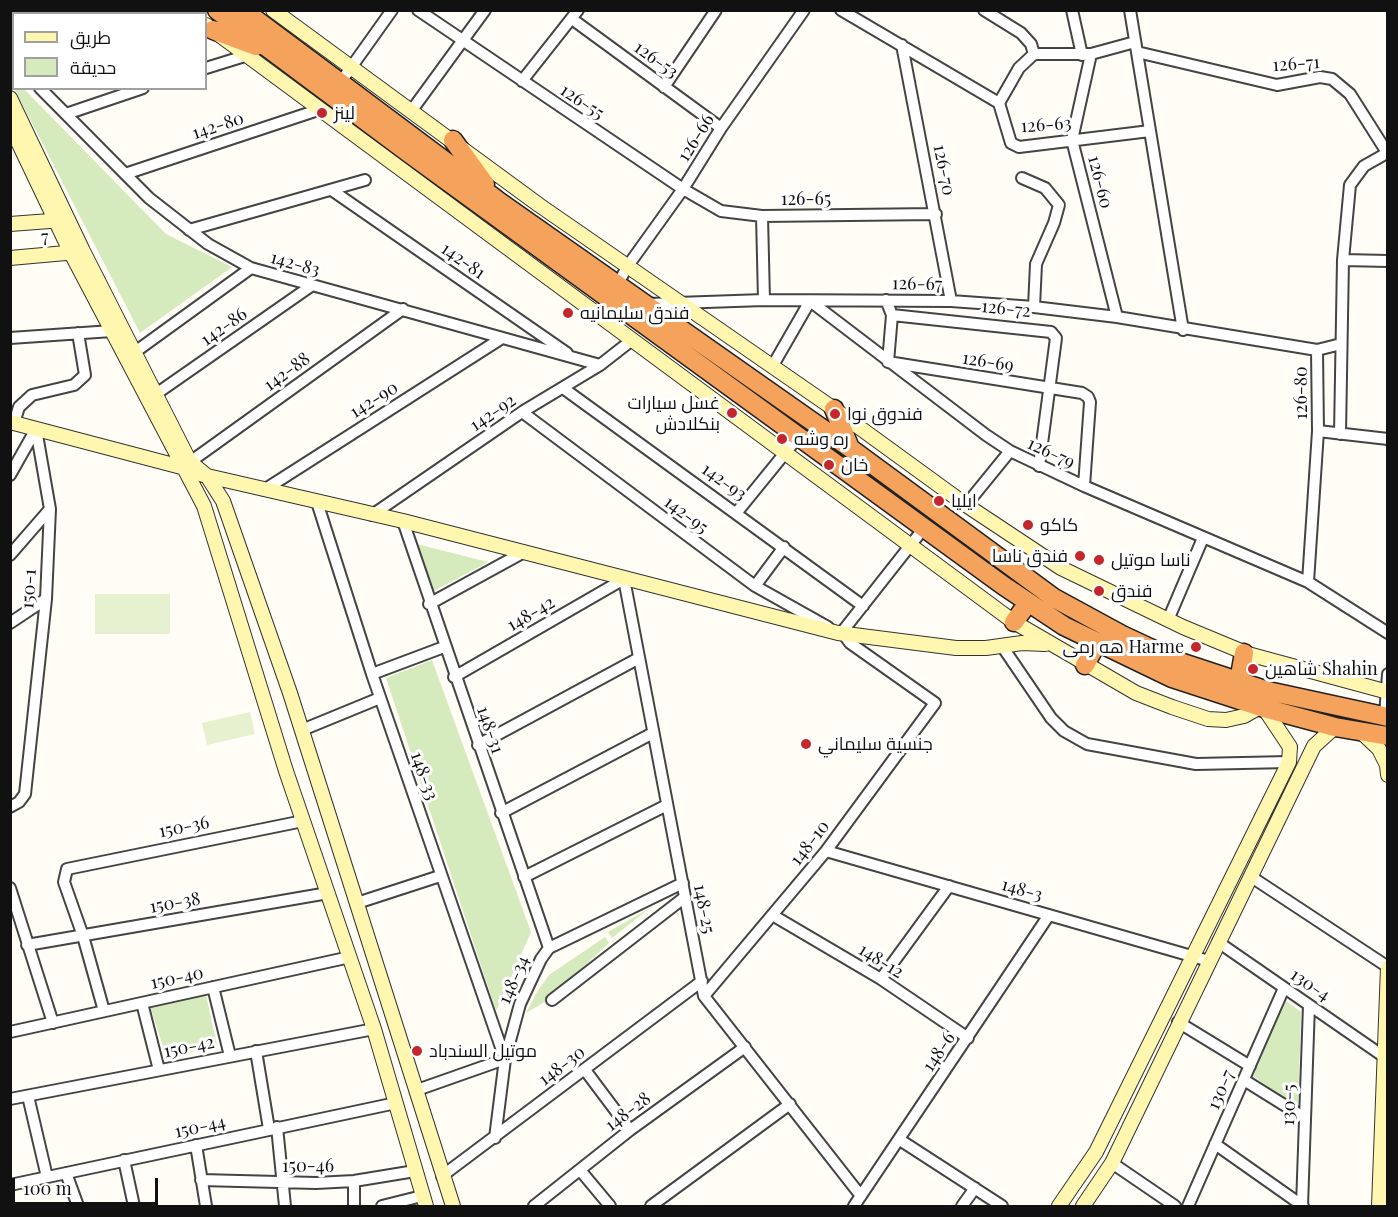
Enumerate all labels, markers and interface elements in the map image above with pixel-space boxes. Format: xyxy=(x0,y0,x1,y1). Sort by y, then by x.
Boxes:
legend xyxy=(12,12,207,90)
text: طريق xyxy=(70,25,111,49)
street label: 126-53 xyxy=(630,37,682,83)
street label: 126-71 xyxy=(1272,52,1320,76)
text: حديقة xyxy=(70,55,116,79)
street label: 126-55 xyxy=(556,79,608,125)
place label: لينز xyxy=(334,102,355,124)
marker: لينز xyxy=(315,106,329,120)
street label: 142-80 xyxy=(189,107,247,145)
street label: 126-66 xyxy=(673,110,719,166)
street label: 126-63 xyxy=(1020,112,1072,138)
street label: 126-70 xyxy=(928,143,960,197)
street label: 126-60 xyxy=(1083,153,1117,211)
street label: 126-65 xyxy=(781,188,831,210)
street label: 7 xyxy=(40,226,50,248)
street label: 142-81 xyxy=(437,238,489,284)
street label: 142-83 xyxy=(268,247,322,281)
street label: 126-67 xyxy=(892,273,942,295)
street label: 126-72 xyxy=(980,296,1032,322)
place label: فندق سليمانيه xyxy=(580,302,690,324)
street label: 142-86 xyxy=(197,303,251,351)
marker: فندق سليمانيه xyxy=(561,306,575,320)
street label: 126-69 xyxy=(961,347,1015,377)
street label: 142-88 xyxy=(260,348,314,396)
street label: 126-80 xyxy=(1290,366,1312,420)
street label: 142-90 xyxy=(346,377,402,423)
street label: 142-92 xyxy=(466,390,520,436)
place label: غسل سيارات بنكلادش xyxy=(628,392,720,434)
place label: فندوق نوا xyxy=(847,403,923,425)
marker: غسل سيارات بنكلادش xyxy=(725,406,739,420)
marker: فندوق نوا xyxy=(828,407,842,421)
place label: ره وشه xyxy=(794,428,849,450)
marker: ره وشه xyxy=(775,432,789,446)
street label: 126-79 xyxy=(1024,433,1078,473)
place label: خان xyxy=(841,454,868,476)
street label: 142-93 xyxy=(697,458,751,506)
marker: خان xyxy=(822,458,836,472)
place label: ايليا xyxy=(951,490,977,512)
street label: 142-95 xyxy=(660,491,712,539)
marker: ايليا xyxy=(932,494,946,508)
place label: كاكو xyxy=(1040,514,1078,536)
marker: كاكو xyxy=(1021,518,1035,532)
place label: فندق ناسا xyxy=(992,545,1068,567)
marker: فندق ناسا xyxy=(1073,549,1087,563)
place label: ناسا موتيل xyxy=(1111,549,1190,571)
marker: ناسا موتيل xyxy=(1092,553,1106,567)
street label: 150-1 xyxy=(17,568,41,610)
place label: فندق xyxy=(1111,580,1152,602)
marker: فندق xyxy=(1092,584,1106,598)
street label: 148-42 xyxy=(503,592,559,636)
place label: هه رمی Harme xyxy=(1063,636,1184,658)
marker: هه رمی Harme xyxy=(1189,640,1203,654)
place label: شاهین Shahin xyxy=(1265,658,1378,680)
marker: شاهین Shahin xyxy=(1246,662,1260,676)
street label: 148-31 xyxy=(472,703,508,757)
place label: جنسية سليماني xyxy=(818,733,933,755)
marker: جنسية سليماني xyxy=(799,737,813,751)
street label: 148-33 xyxy=(406,749,442,803)
street label: 150-36 xyxy=(157,812,211,842)
street label: 148-10 xyxy=(786,816,834,870)
street label: 148-3 xyxy=(999,874,1045,906)
street label: 148-25 xyxy=(689,882,719,936)
street label: 150-38 xyxy=(148,888,202,918)
street label: 148-12 xyxy=(854,939,908,983)
street label: 148-34 xyxy=(494,952,534,1008)
street label: 150-40 xyxy=(149,962,205,994)
street label: 130-4 xyxy=(1286,964,1334,1006)
street label: 148-6 xyxy=(918,1028,960,1076)
street label: 150-42 xyxy=(162,1032,216,1062)
place label: موتيل السندباد xyxy=(429,1040,537,1062)
street label: 148-30 xyxy=(534,1041,590,1091)
marker: موتيل السندباد xyxy=(410,1044,424,1058)
street label: 130-7 xyxy=(1203,1067,1239,1113)
street label: 130-5 xyxy=(1277,1084,1301,1126)
street label: 148-28 xyxy=(601,1088,655,1136)
street label: 150-44 xyxy=(173,1111,227,1143)
street label: 150-46 xyxy=(282,1155,334,1177)
scale bar xyxy=(15,1166,160,1204)
text: 100 m xyxy=(23,1176,72,1200)

